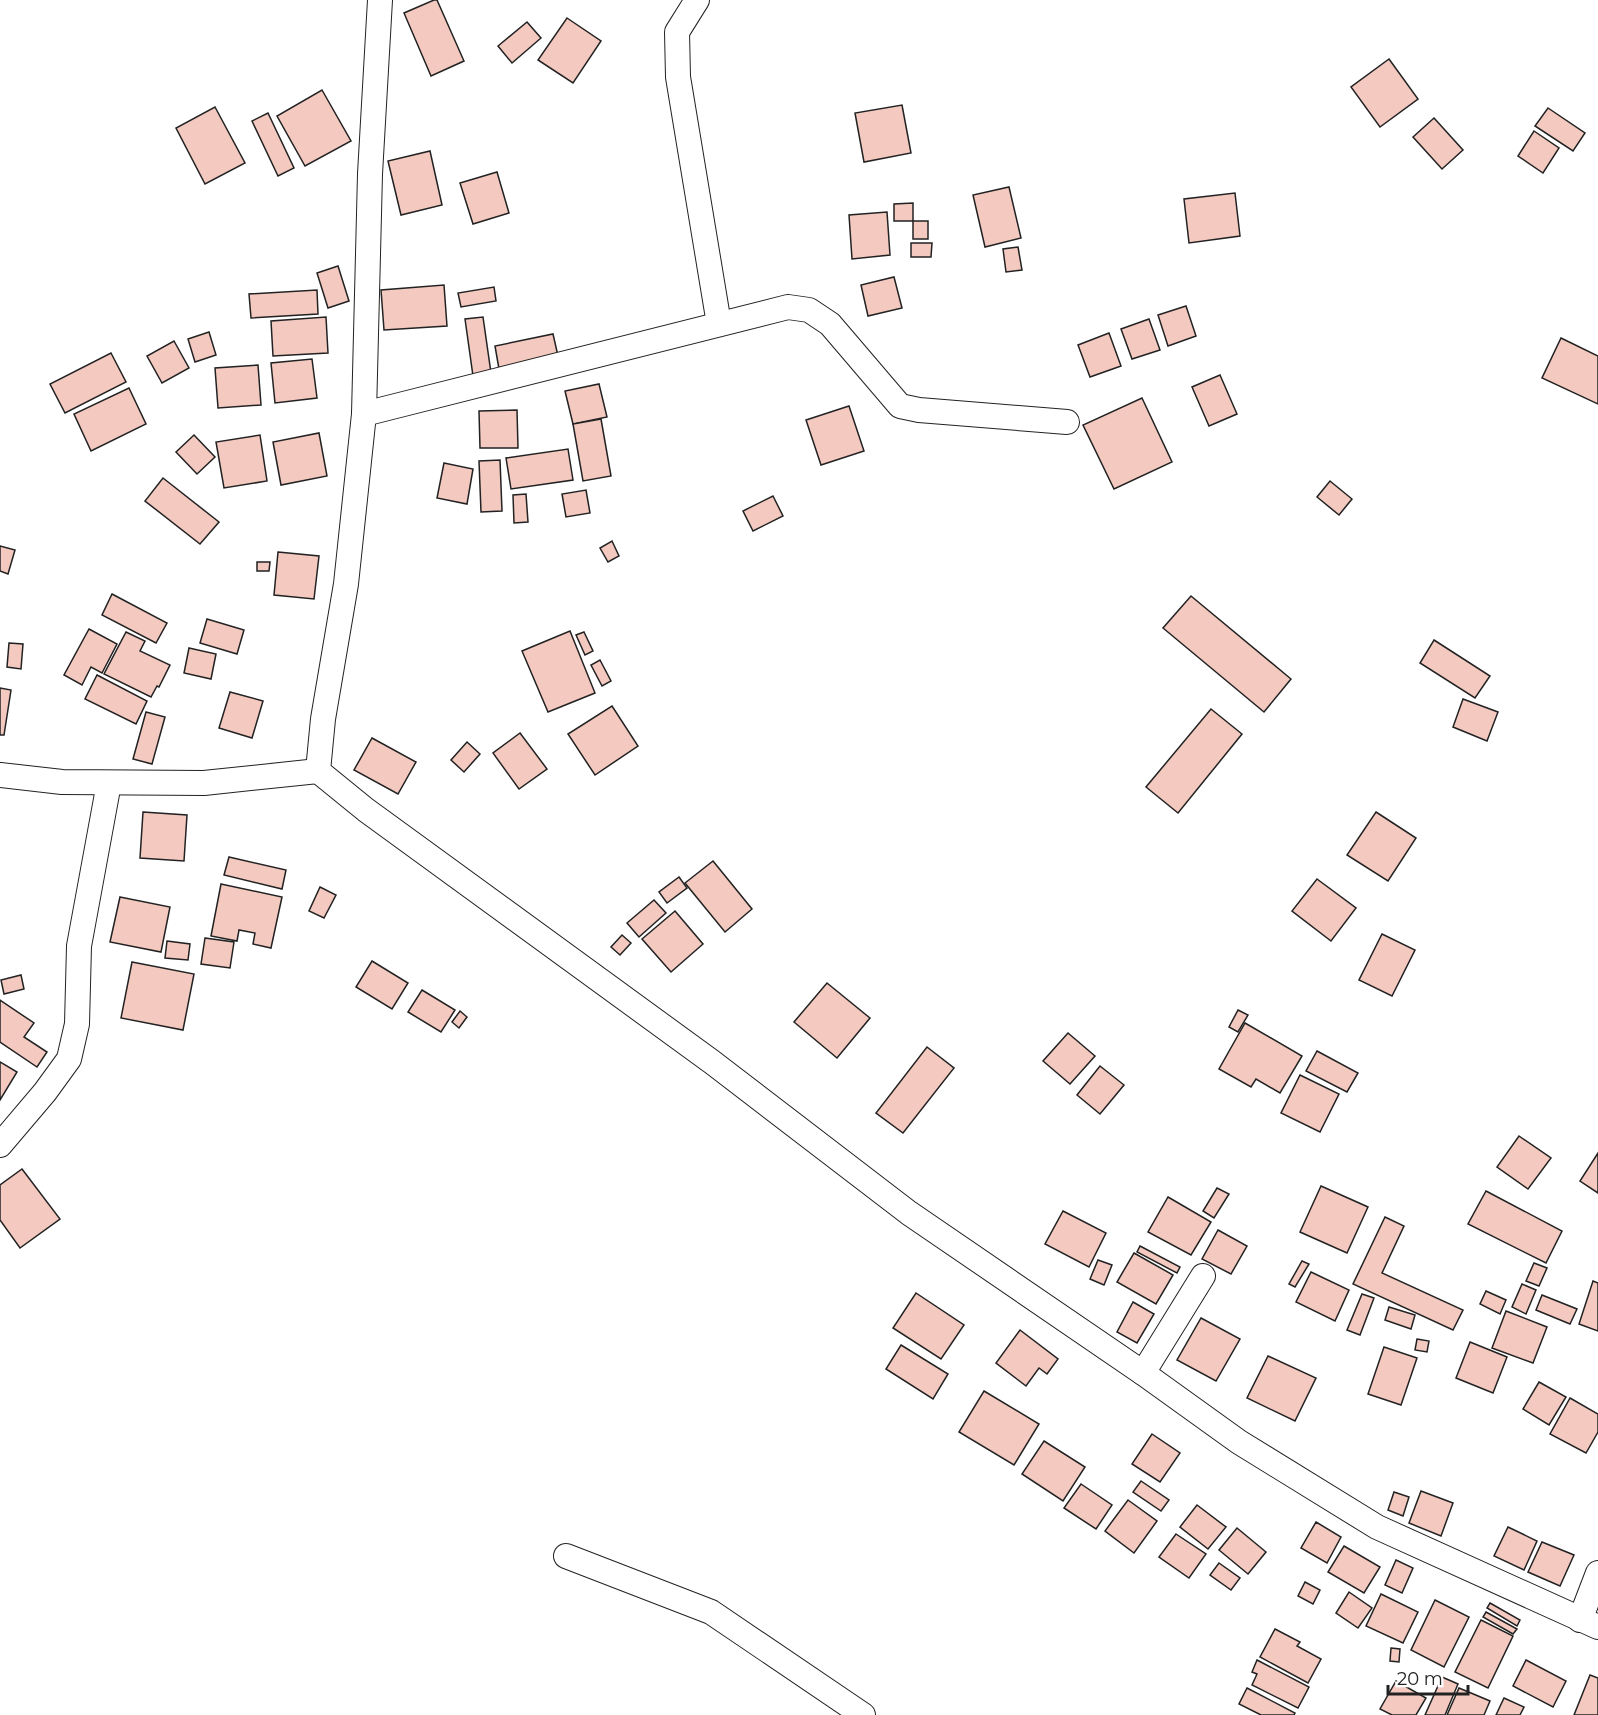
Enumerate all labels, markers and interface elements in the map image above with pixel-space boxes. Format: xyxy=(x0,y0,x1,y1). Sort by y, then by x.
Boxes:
scale bar xyxy=(1388,1658,1468,1696)
text: 20 m xyxy=(1397,1668,1443,1690)

